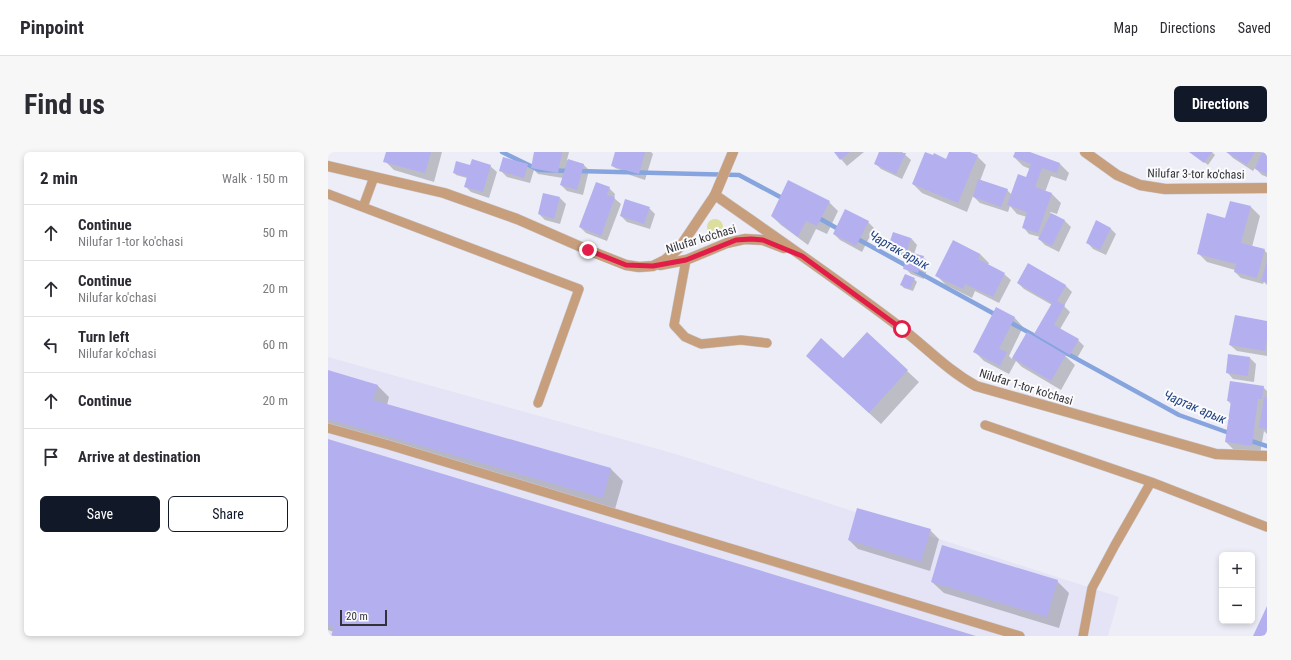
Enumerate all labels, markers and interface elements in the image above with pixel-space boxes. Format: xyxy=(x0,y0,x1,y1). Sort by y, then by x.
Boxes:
text: Pinpoint xyxy=(20,16,84,39)
text: Map xyxy=(1114,20,1138,36)
text: Directions xyxy=(1160,20,1216,36)
text: Saved xyxy=(1238,20,1271,36)
button: Directions xyxy=(1174,86,1267,122)
text: Find us xyxy=(24,88,105,121)
street label: Nilufar 3-tor ko'chasi xyxy=(1147,166,1245,182)
text: 2 min xyxy=(40,168,78,188)
text: Walk · 150 m xyxy=(222,171,288,186)
text: Continue xyxy=(78,216,132,234)
icon: ahead xyxy=(40,222,62,244)
street label: Nilufar ko'chasi xyxy=(664,222,738,256)
text: 50 m xyxy=(262,225,288,240)
water label: Чартак арык xyxy=(866,227,933,273)
text: Nilufar 1-tor ko'chasi xyxy=(78,234,183,249)
route end xyxy=(579,241,597,259)
text: Continue xyxy=(78,272,132,290)
icon: ahead xyxy=(40,278,62,300)
text: 20 m xyxy=(262,281,288,296)
text: Nilufar ko'chasi xyxy=(78,290,156,305)
route start xyxy=(893,320,911,338)
text: Turn left xyxy=(78,328,129,346)
icon: left xyxy=(40,334,62,356)
text: 60 m xyxy=(262,337,288,352)
text: Nilufar ko'chasi xyxy=(78,346,156,361)
street label: Nilufar 1-tor ko'chasi xyxy=(977,366,1075,408)
water label: Чартак арык xyxy=(1161,387,1229,427)
icon: ahead xyxy=(40,390,62,412)
text: Continue xyxy=(78,392,132,410)
text: 20 m xyxy=(262,393,288,408)
icon: arrive xyxy=(40,446,62,468)
text: Arrive at destination xyxy=(78,448,201,466)
button: Save xyxy=(40,496,160,532)
button: Share xyxy=(168,496,288,532)
map controls xyxy=(1219,552,1255,624)
button: + xyxy=(1219,552,1255,588)
button: − xyxy=(1219,588,1255,624)
scale bar xyxy=(340,608,387,627)
text: 20 m xyxy=(346,610,368,623)

